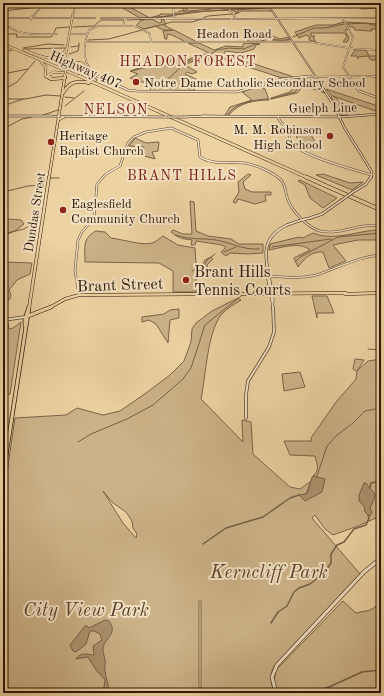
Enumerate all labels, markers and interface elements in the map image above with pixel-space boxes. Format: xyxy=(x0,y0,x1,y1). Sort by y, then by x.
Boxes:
street label: Headon Road xyxy=(196,28,272,41)
street label: Highway 407 xyxy=(47,49,123,91)
district label: HEADON FOREST xyxy=(119,55,257,69)
marker: Notre Dame Catholic Secondary School xyxy=(131,77,141,87)
place label: Notre Dame Catholic Secondary School xyxy=(144,77,366,90)
street label: Guelph Line xyxy=(289,101,357,116)
district label: NELSON xyxy=(83,103,149,117)
place label: M. M. Robinson High School xyxy=(234,124,322,152)
place label: Heritage Baptist Church xyxy=(59,130,144,158)
marker: M. M. Robinson High School xyxy=(325,131,335,141)
marker: Heritage Baptist Church xyxy=(46,137,56,147)
district label: BRANT HILLS xyxy=(127,169,237,183)
street label: Dundas Street xyxy=(23,171,48,253)
place label: Eaglesfield Community Church xyxy=(71,198,180,226)
marker: Eaglesfield Community Church xyxy=(58,205,68,215)
place label: Brant Hills Tennis Courts xyxy=(194,265,291,299)
marker: Brant Hills Tennis Courts xyxy=(181,275,191,285)
street label: Brant Street xyxy=(77,276,164,296)
park label: Kerncliff Park xyxy=(209,564,328,583)
park label: City View Park xyxy=(23,602,149,621)

